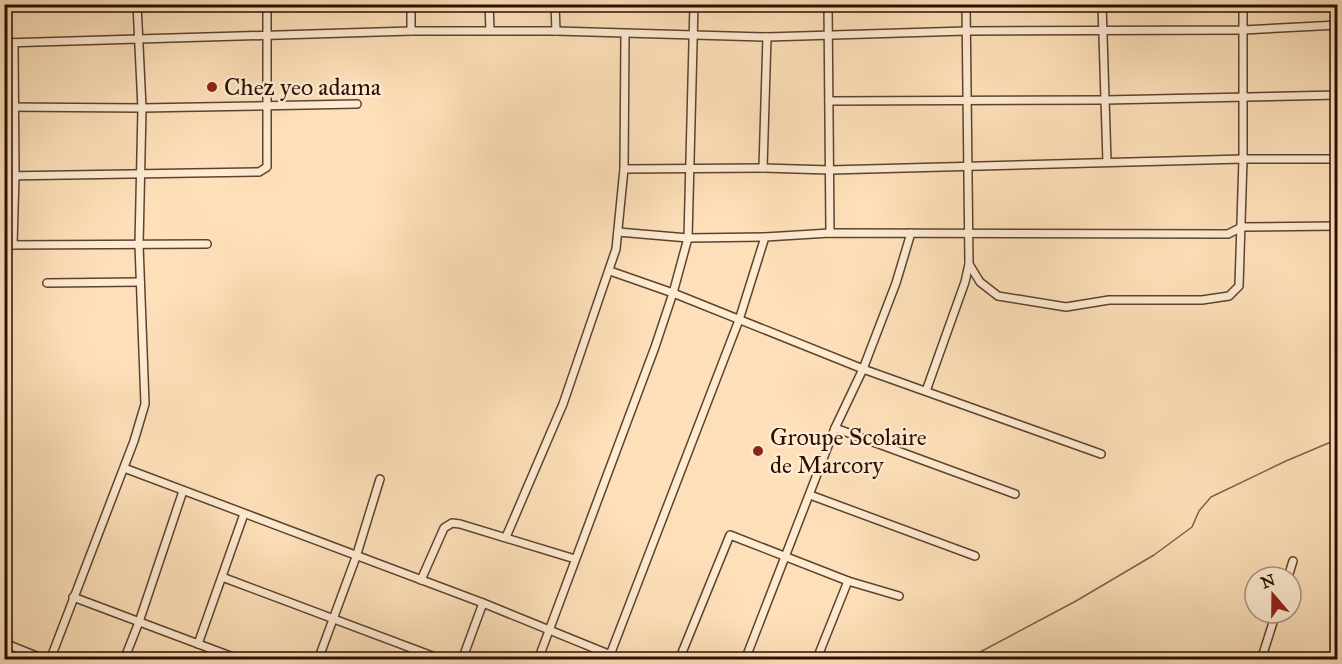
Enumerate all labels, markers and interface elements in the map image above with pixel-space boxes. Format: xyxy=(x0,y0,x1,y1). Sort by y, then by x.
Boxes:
place label: Chez yeo adama xyxy=(224,72,382,102)
marker: Chez yeo adama xyxy=(205,80,219,94)
place label: Groupe Scolaire de Marcory xyxy=(770,422,927,480)
marker: Groupe Scolaire de Marcory xyxy=(751,444,765,458)
north arrow xyxy=(1243,565,1303,625)
text: N xyxy=(1258,570,1278,593)

